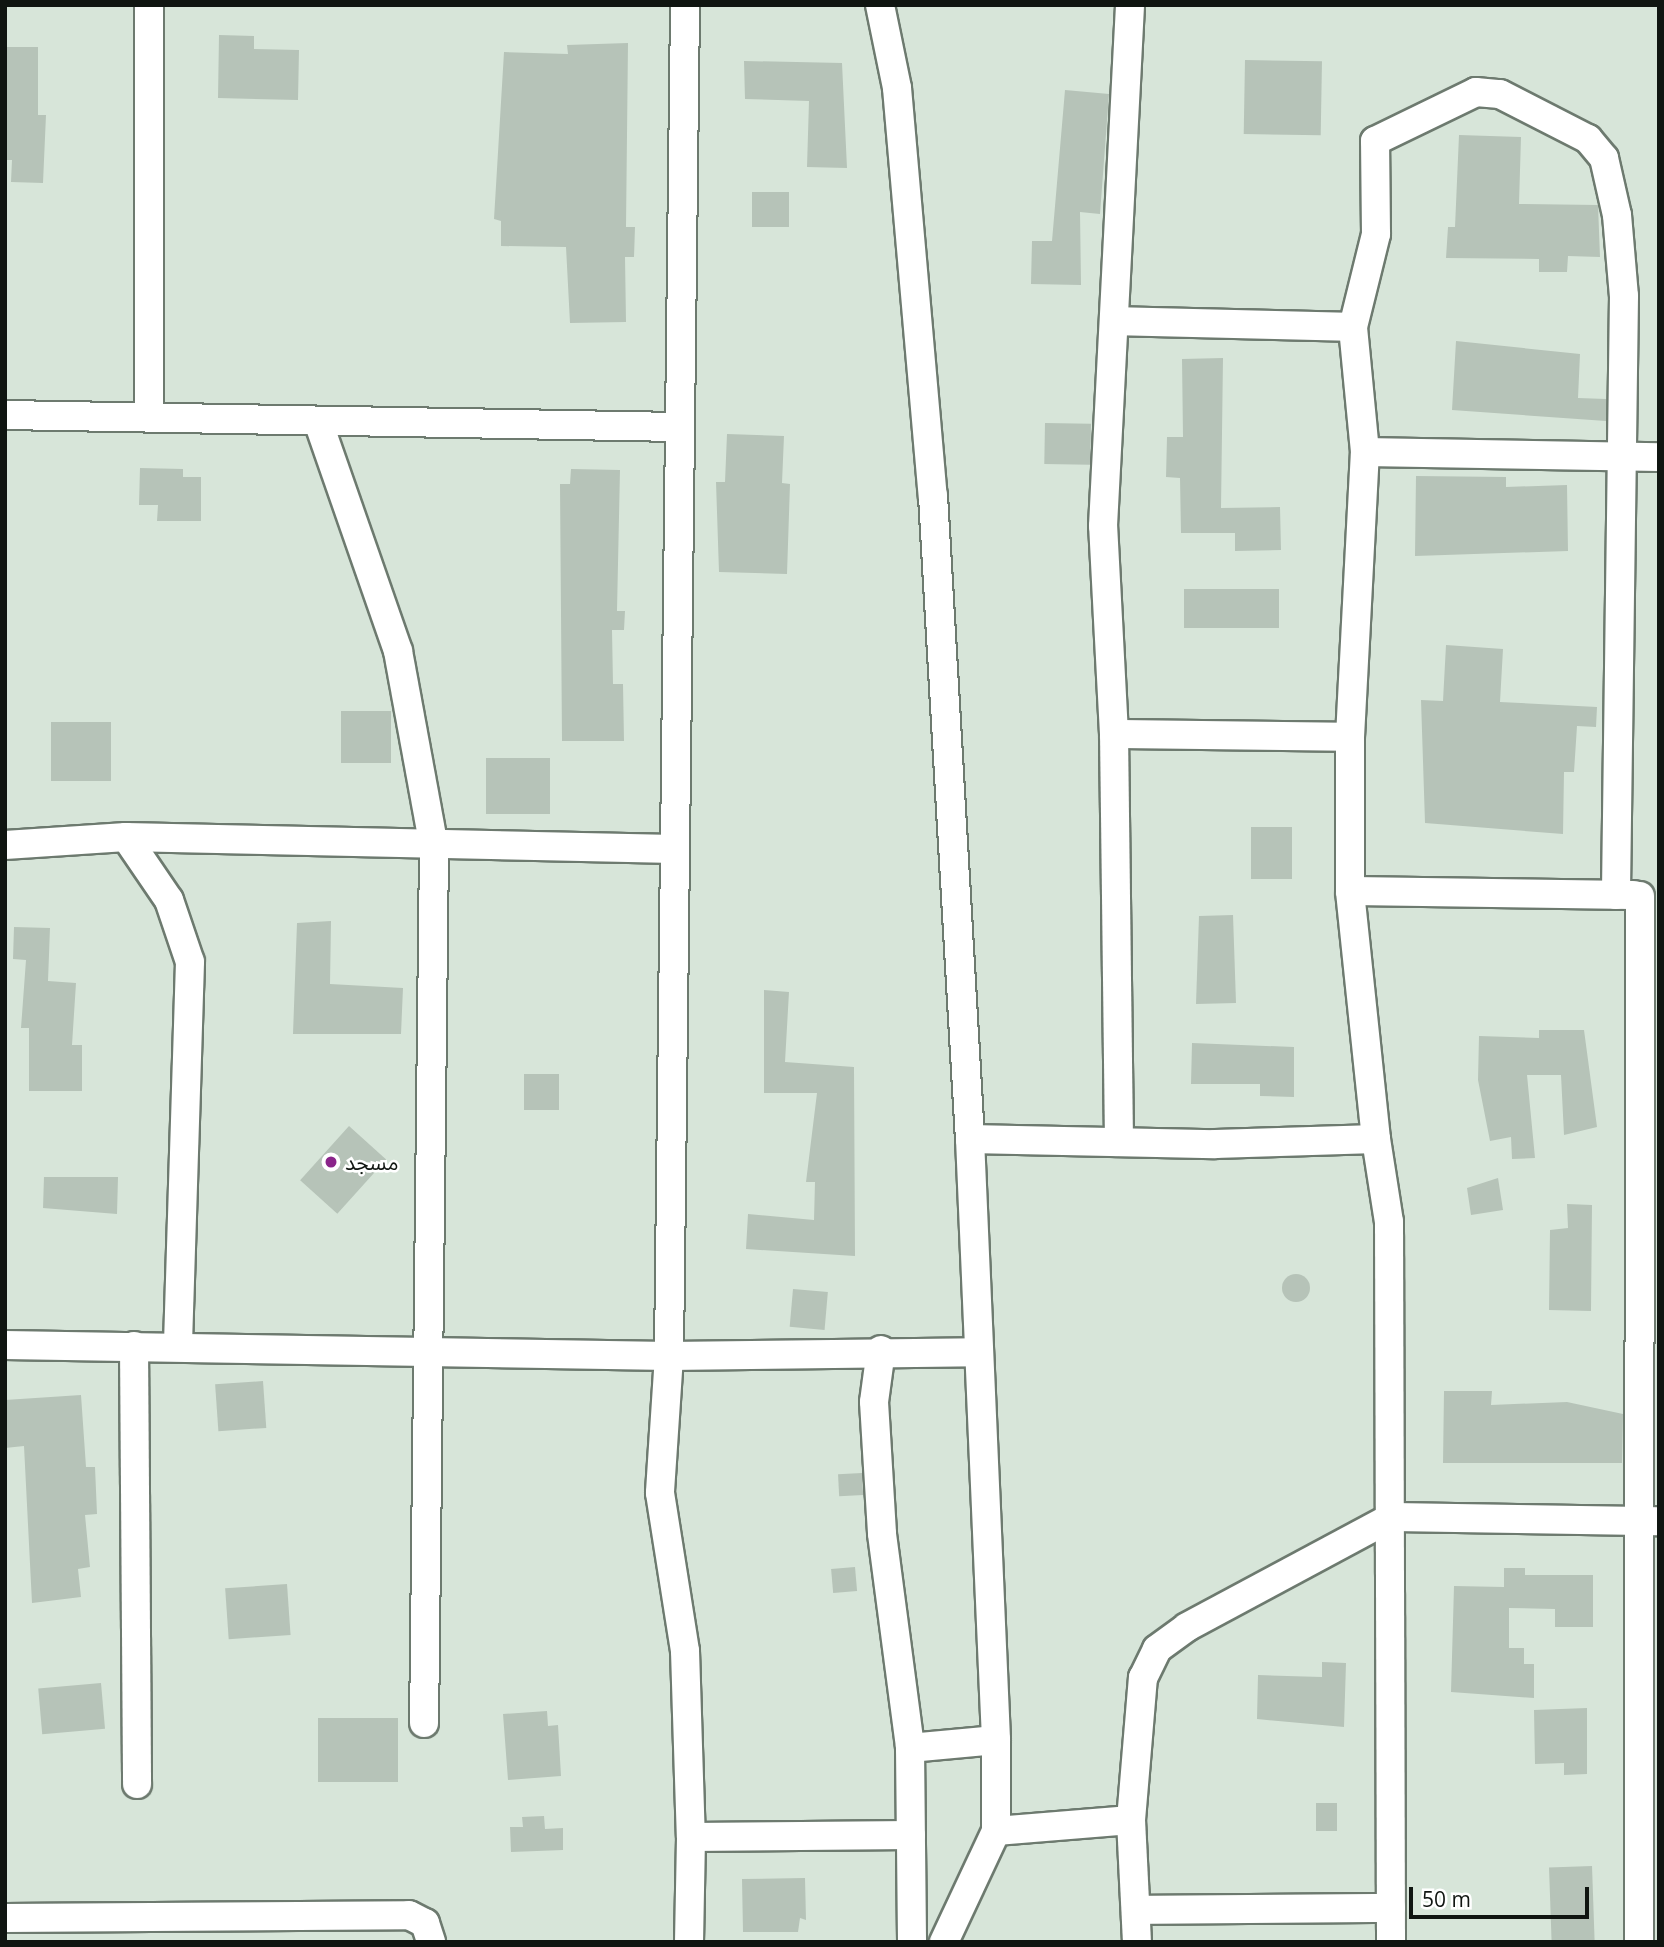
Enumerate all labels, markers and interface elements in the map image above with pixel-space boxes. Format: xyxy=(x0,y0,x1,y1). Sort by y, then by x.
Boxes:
place label: مسجد xyxy=(345,1149,398,1175)
marker: مسجد xyxy=(323,1154,339,1170)
scale bar xyxy=(1412,1874,1592,1918)
text: 50 m xyxy=(1422,1885,1471,1913)

